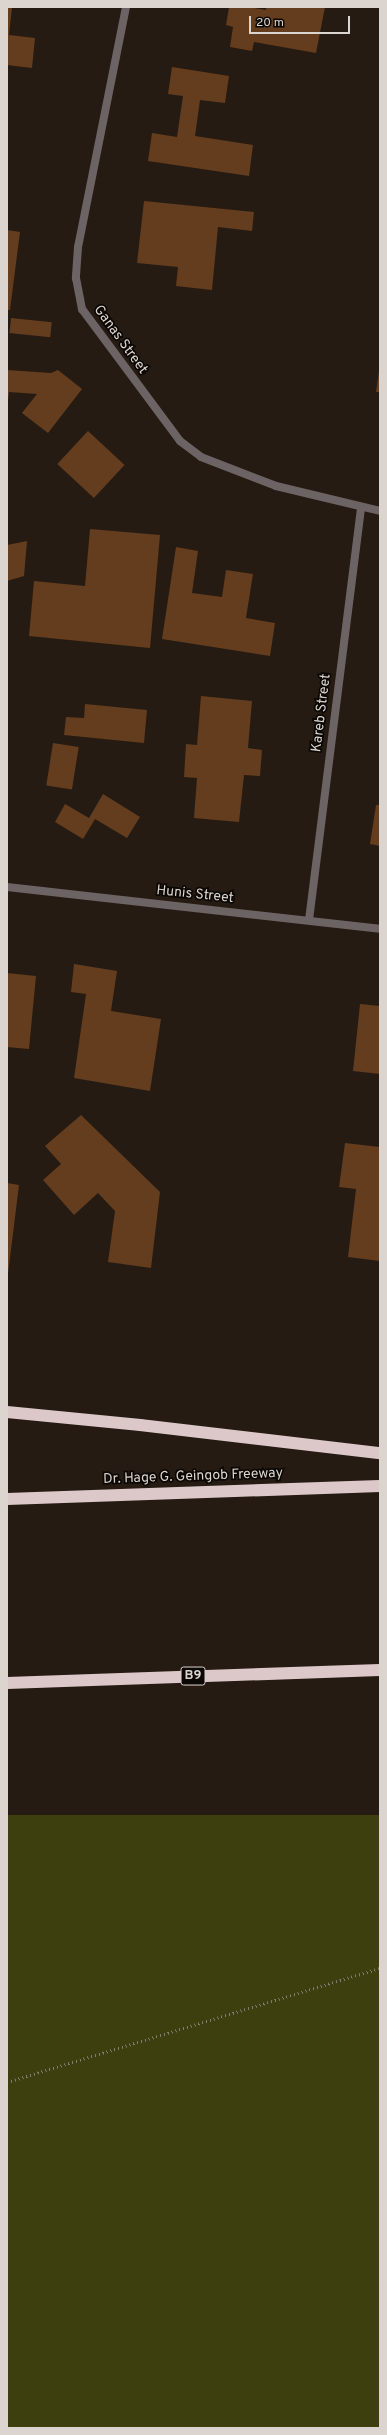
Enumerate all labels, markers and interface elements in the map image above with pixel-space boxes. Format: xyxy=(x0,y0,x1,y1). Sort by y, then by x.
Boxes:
scale bar xyxy=(251,8,352,34)
text: 20 m xyxy=(256,15,284,31)
street label: Ganas Street xyxy=(89,302,151,378)
street label: Kareb Street xyxy=(309,673,335,753)
street label: Hunis Street xyxy=(156,883,234,907)
street label: Dr. Hage G. Geingob Freeway xyxy=(103,1465,283,1489)
road number: B9 xyxy=(180,1665,206,1687)

